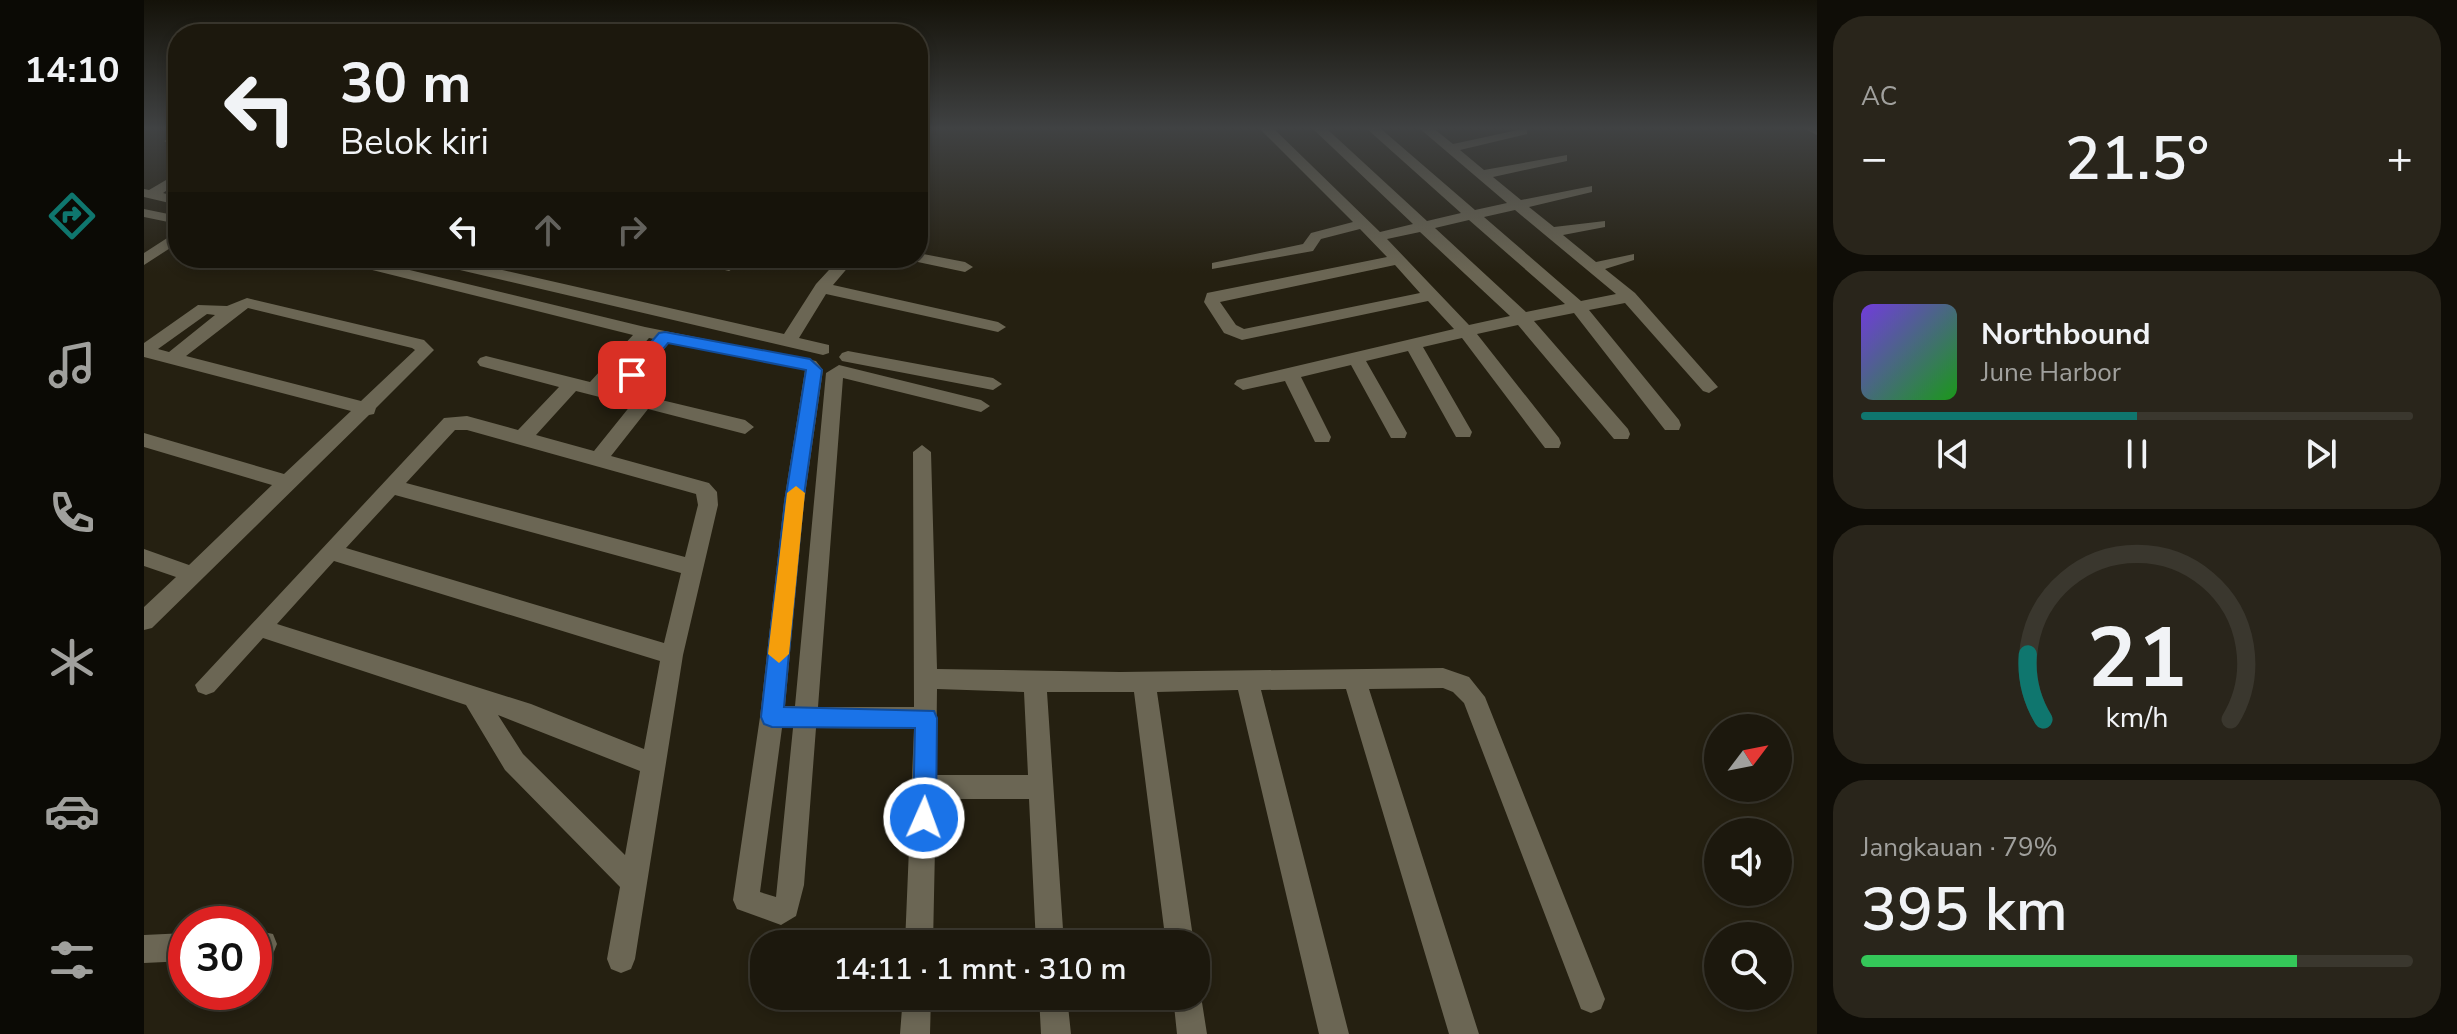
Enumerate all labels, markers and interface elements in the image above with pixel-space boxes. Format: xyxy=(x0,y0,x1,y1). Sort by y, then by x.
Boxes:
text: 30 m xyxy=(340,45,471,122)
text: 14:10 xyxy=(24,46,120,95)
icon: left xyxy=(208,56,312,160)
text: AC xyxy=(1861,79,1897,114)
text: Belok kiri xyxy=(340,118,489,167)
text: 21.5° xyxy=(2065,118,2209,200)
text: − xyxy=(1861,129,1887,189)
text: + xyxy=(2387,129,2413,189)
icon: directions xyxy=(44,188,100,244)
icon: left xyxy=(442,208,486,252)
icon: ahead xyxy=(526,208,570,252)
icon: right xyxy=(610,208,654,252)
text: Northbound xyxy=(1981,314,2151,355)
icon: music xyxy=(44,337,100,393)
pin xyxy=(598,341,666,409)
icon: arrive xyxy=(610,353,654,397)
text: June Harbor xyxy=(1981,355,2121,390)
icon: previous xyxy=(1931,432,1975,476)
icon: pause xyxy=(2115,432,2159,476)
icon: next xyxy=(2299,432,2343,476)
icon: phone xyxy=(44,485,100,541)
text: 21 xyxy=(2087,602,2187,715)
icon: climate xyxy=(44,634,100,690)
text: km/h xyxy=(2106,698,2168,737)
north arrow xyxy=(1704,714,1792,802)
map controls xyxy=(1704,714,1792,1010)
position arrow xyxy=(882,776,966,860)
icon: car xyxy=(44,783,100,839)
button: sound xyxy=(1704,818,1792,906)
text: Jangkauan · 79% xyxy=(1861,830,2058,865)
text: 395 km xyxy=(1861,869,2068,951)
speed limit sign: 30 xyxy=(168,906,272,1010)
button: search xyxy=(1704,922,1792,1010)
icon: filters xyxy=(44,932,100,988)
text: 14:11 · 1 mnt · 310 m xyxy=(834,949,1126,990)

